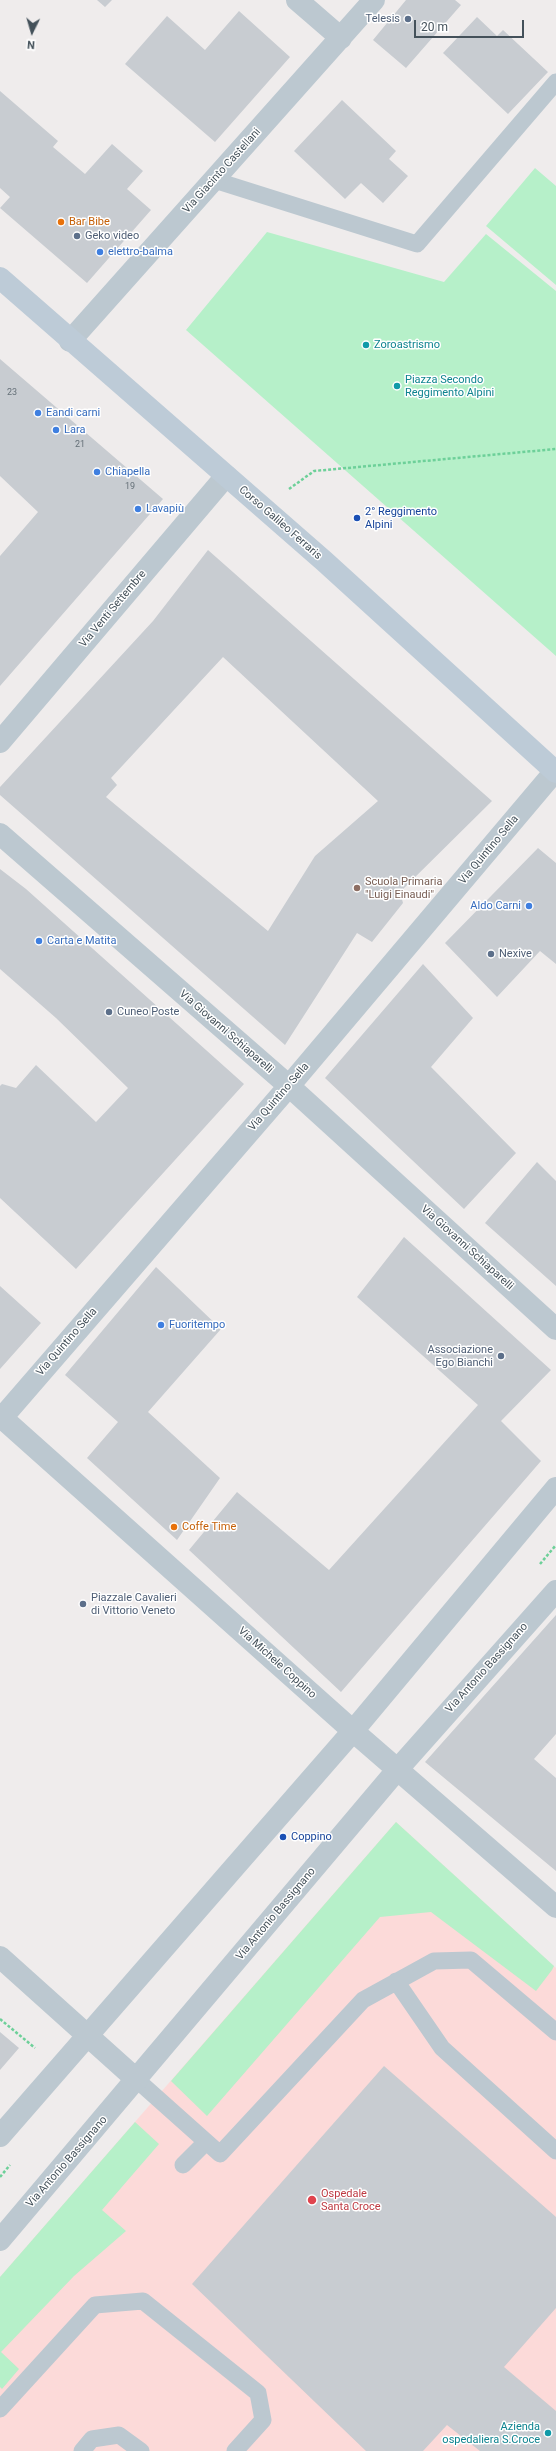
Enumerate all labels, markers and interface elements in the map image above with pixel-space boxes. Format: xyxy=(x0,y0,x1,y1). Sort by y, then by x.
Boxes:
north arrow xyxy=(12,12,52,52)
place label: Telesis xyxy=(366,12,400,26)
scale bar xyxy=(416,12,526,38)
marker: Telesis xyxy=(403,14,413,24)
text: 20 m xyxy=(421,20,448,34)
text: N xyxy=(26,38,35,51)
street label: Via Giacinto Castellani xyxy=(180,126,264,216)
place label: Bar Bibe xyxy=(69,215,110,229)
marker: Bar Bibe xyxy=(56,217,66,227)
place label: Geko video xyxy=(85,229,139,243)
marker: Geko video xyxy=(72,231,82,241)
place label: elettro-balma xyxy=(108,245,173,259)
marker: elettro-balma xyxy=(95,247,105,257)
place label: Zoroastrismo xyxy=(374,338,440,352)
marker: Zoroastrismo xyxy=(361,340,371,350)
place label: Piazza Secondo Reggimento Alpini xyxy=(405,373,494,399)
marker: Piazza Secondo Reggimento Alpini xyxy=(392,381,402,391)
house number: 23 xyxy=(7,388,17,398)
place label: Eandi carni xyxy=(46,406,100,420)
marker: Eandi carni xyxy=(33,408,43,418)
place label: Lara xyxy=(64,423,85,437)
marker: Lara xyxy=(51,425,61,435)
house number: 21 xyxy=(75,440,85,450)
place label: Chiapella xyxy=(105,465,150,479)
marker: Chiapella xyxy=(92,467,102,477)
house number: 19 xyxy=(125,482,135,492)
street label: Corso Galileo Ferraris xyxy=(236,483,324,563)
place label: Lavapiù xyxy=(146,502,184,516)
marker: Lavapiù xyxy=(133,504,143,514)
place label: 2° Reggimento Alpini xyxy=(365,505,437,531)
marker: 2° Reggimento Alpini xyxy=(352,513,362,523)
street label: Via Venti Settembre xyxy=(77,568,149,650)
street label: Via Quintino Sella xyxy=(456,813,522,887)
place label: Scuola Primaria "Luigi Einaudi" xyxy=(365,875,442,901)
marker: Scuola Primaria "Luigi Einaudi" xyxy=(352,883,362,893)
place label: Aldo Carni xyxy=(470,899,521,913)
marker: Aldo Carni xyxy=(524,901,534,911)
place label: Carta e Matita xyxy=(47,934,116,948)
marker: Carta e Matita xyxy=(34,936,44,946)
place label: Nexive xyxy=(499,947,532,961)
marker: Nexive xyxy=(486,949,496,959)
street label: Via Giovanni Schiaparelli xyxy=(176,988,276,1076)
place label: Cuneo Poste xyxy=(117,1005,179,1019)
marker: Cuneo Poste xyxy=(104,1007,114,1017)
street label: Via Quintino Sella xyxy=(246,1060,312,1134)
street label: Via Giovanni Schiaparelli xyxy=(418,1203,516,1293)
street label: Via Quintino Sella xyxy=(34,1305,100,1379)
place label: Fuoritempo xyxy=(169,1318,225,1332)
marker: Fuoritempo xyxy=(156,1320,166,1330)
place label: Associazione Ego Bianchi xyxy=(427,1343,493,1369)
marker: Associazione Ego Bianchi xyxy=(496,1351,506,1361)
place label: Coffe Time xyxy=(182,1520,236,1534)
marker: Coffe Time xyxy=(169,1522,179,1532)
place label: Piazzale Cavalieri di Vittorio Veneto xyxy=(91,1591,177,1617)
marker: Piazzale Cavalieri di Vittorio Veneto xyxy=(78,1599,88,1609)
street label: Via Antonio Bassignano xyxy=(443,1620,531,1716)
street label: Via Michele Coppino xyxy=(235,1625,319,1701)
place label: Coppino xyxy=(291,1830,332,1844)
marker: Coppino xyxy=(278,1832,288,1842)
street label: Via Antonio Bassignano xyxy=(233,1865,319,1963)
street label: Via Antonio Bassignano xyxy=(24,2114,110,2210)
place label: Ospedale Santa Croce xyxy=(321,2187,381,2213)
marker: Ospedale Santa Croce xyxy=(306,2194,318,2206)
place label: Azienda ospedaliera S.Croce xyxy=(442,2420,540,2446)
marker: Azienda ospedaliera S.Croce xyxy=(543,2428,553,2438)

